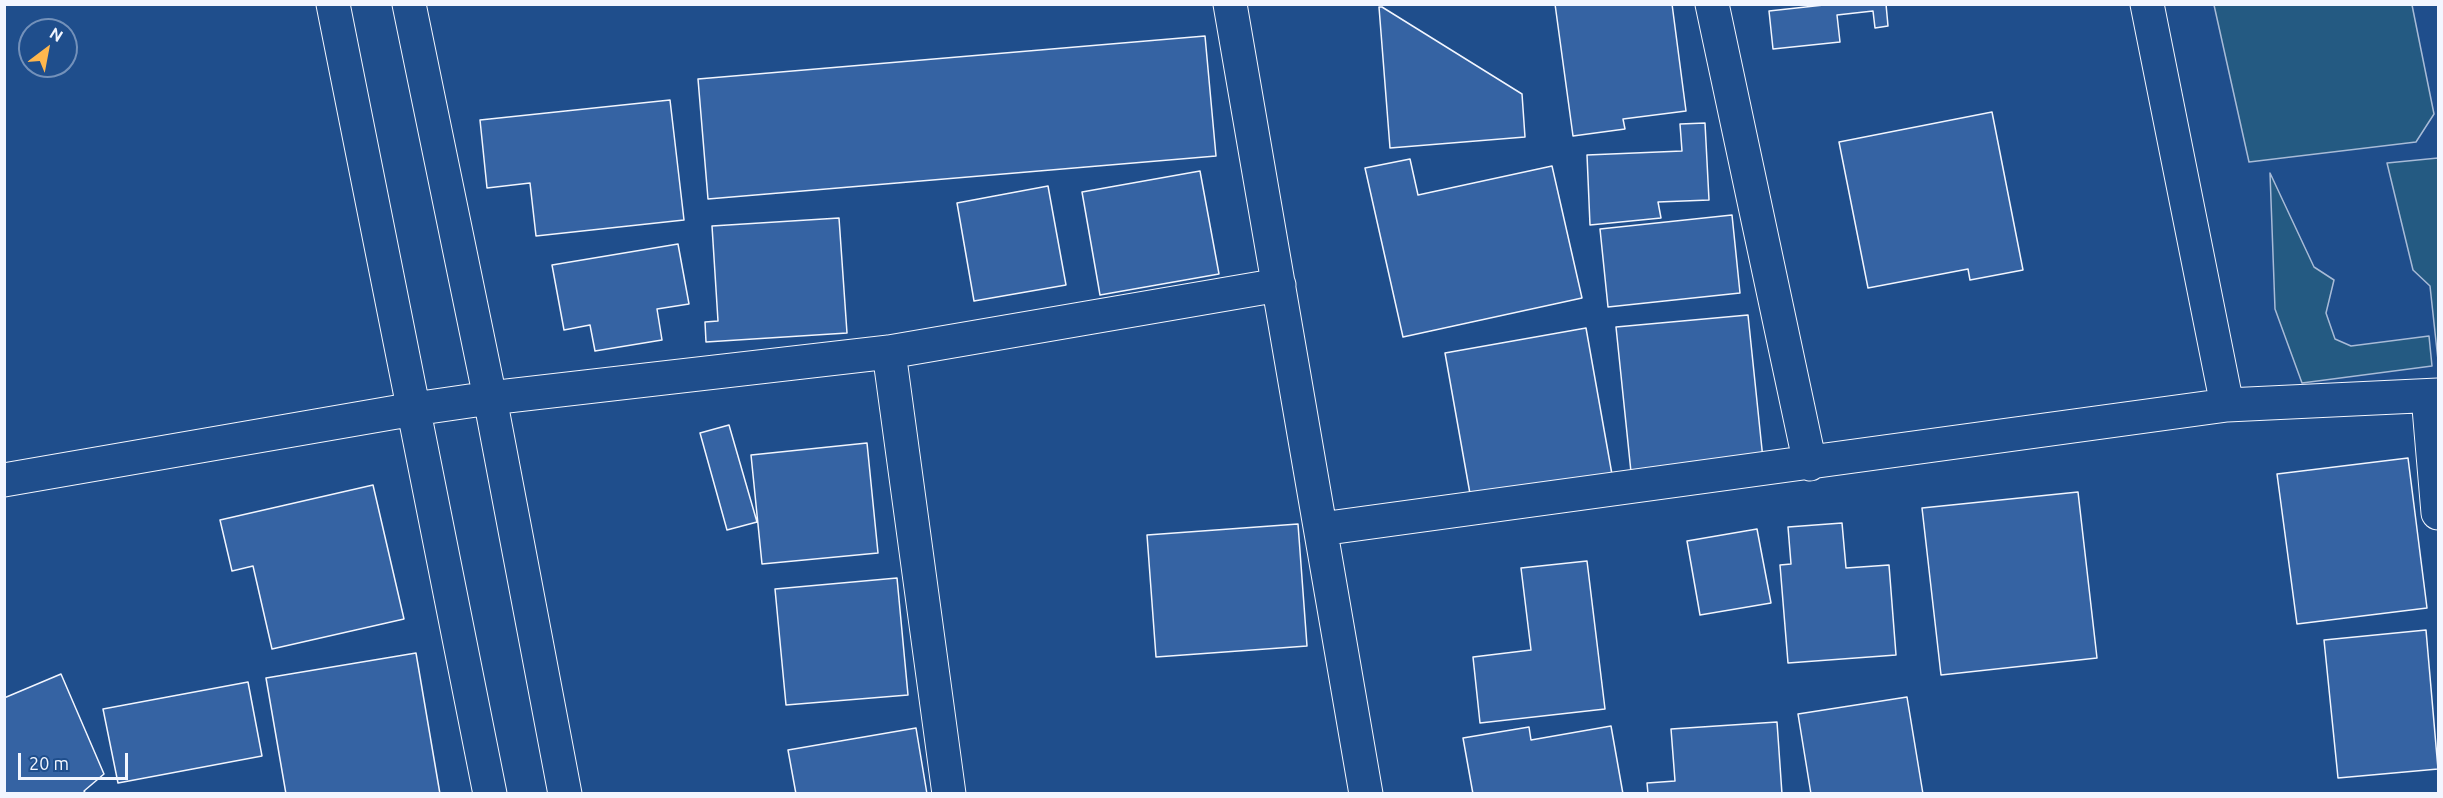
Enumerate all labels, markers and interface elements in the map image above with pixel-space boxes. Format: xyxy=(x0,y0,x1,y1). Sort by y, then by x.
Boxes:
north arrow xyxy=(18,18,78,78)
text: N xyxy=(47,24,66,45)
scale bar xyxy=(21,741,130,779)
text: 20 m xyxy=(29,753,69,773)

